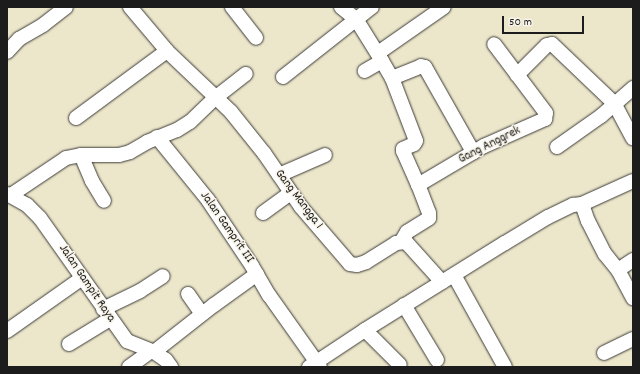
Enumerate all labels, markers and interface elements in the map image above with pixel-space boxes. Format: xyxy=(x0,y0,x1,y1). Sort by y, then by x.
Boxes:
scale bar xyxy=(504,8,586,34)
text: 50 m xyxy=(509,14,532,31)
street label: Gang Anggrek xyxy=(456,124,524,168)
street label: Gang Mangga 1 xyxy=(271,167,325,233)
street label: Jalan Gamprit III xyxy=(196,189,256,267)
street label: Jalan Gampit Raya xyxy=(54,242,118,326)

